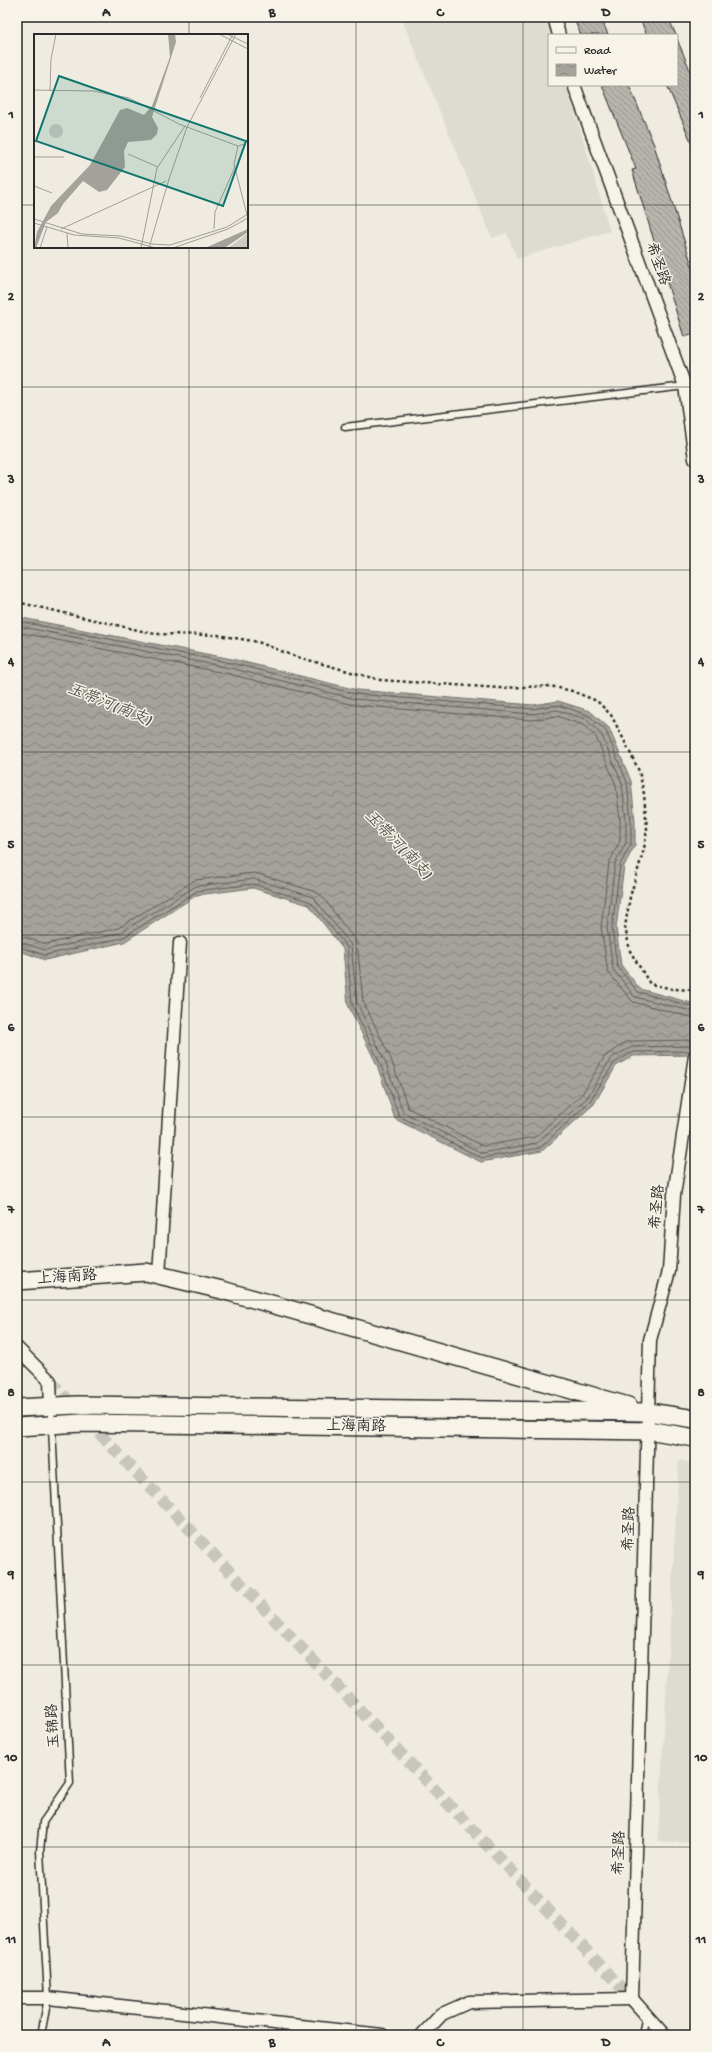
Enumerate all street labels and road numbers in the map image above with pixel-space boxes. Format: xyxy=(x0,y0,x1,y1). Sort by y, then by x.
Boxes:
street label: 希圣路 xyxy=(641,240,673,288)
street label: 希圣路 xyxy=(647,1184,669,1230)
street label: 上海南路 xyxy=(36,1266,98,1289)
street label: 上海南路 xyxy=(326,1416,386,1437)
street label: 希圣路 xyxy=(620,1506,640,1552)
street label: 玉锦路 xyxy=(44,1703,64,1749)
street label: 希圣路 xyxy=(610,1830,630,1876)

